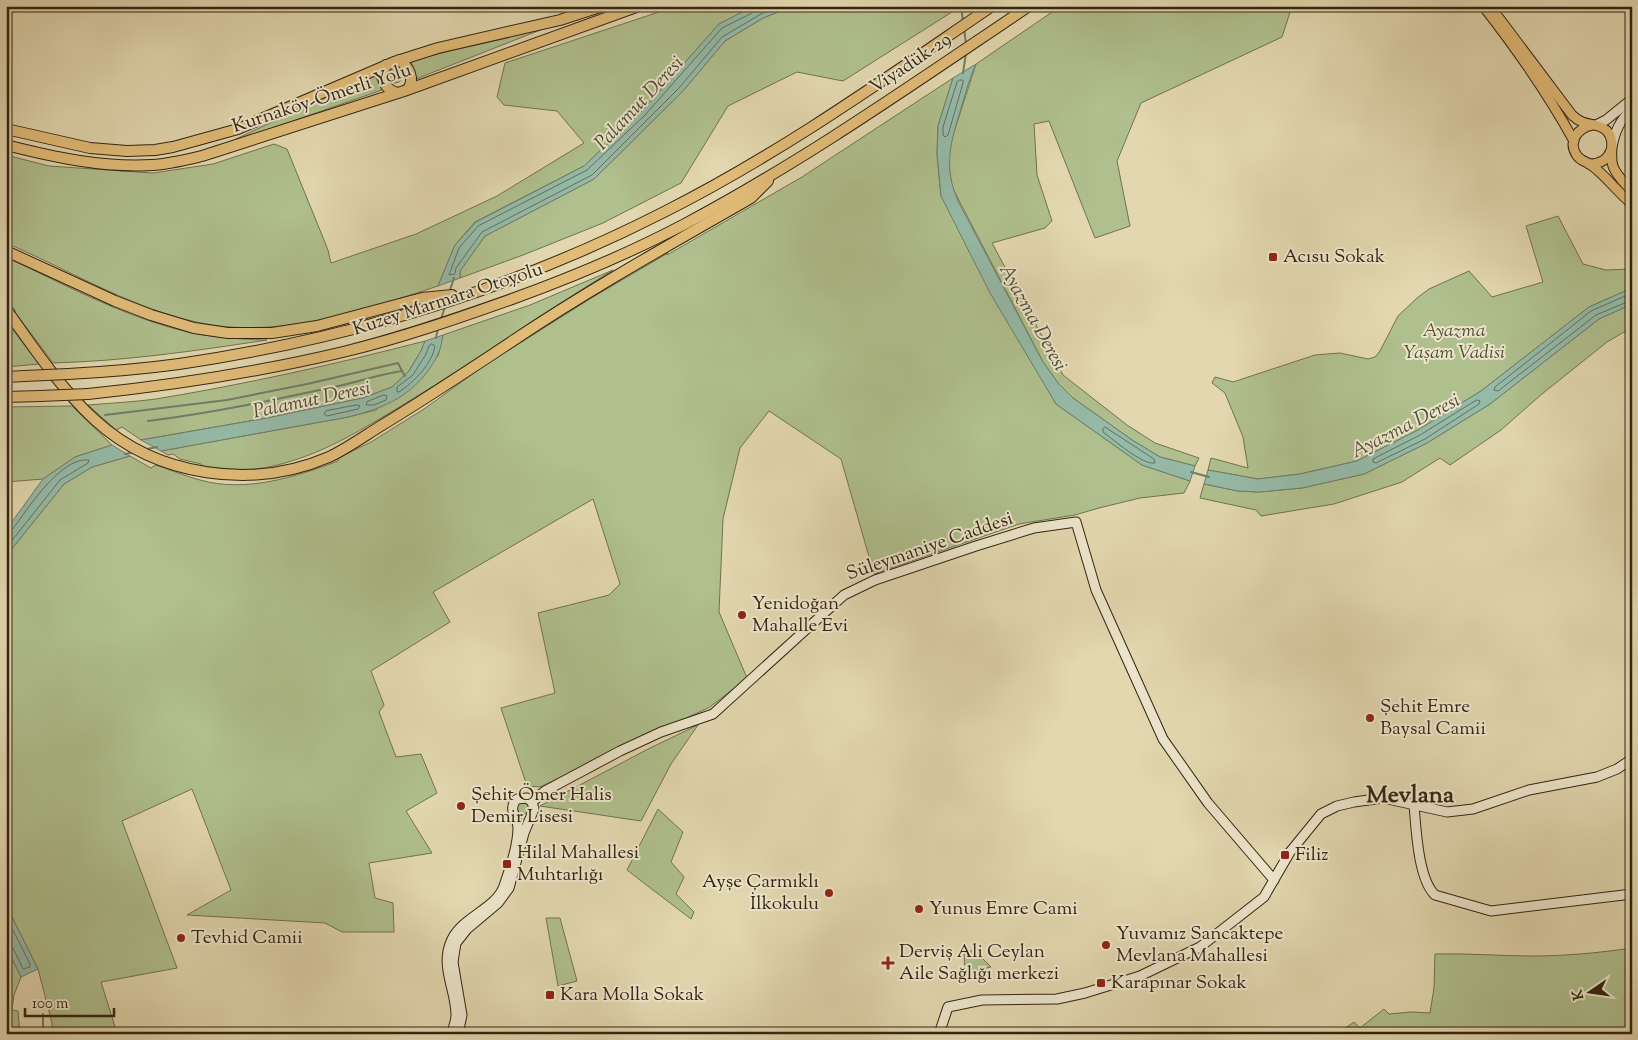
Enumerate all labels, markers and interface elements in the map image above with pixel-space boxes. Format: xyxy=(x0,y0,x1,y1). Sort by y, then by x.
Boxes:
street label: Viyadük-29 xyxy=(865,27,957,101)
water label: Palamut Deresi xyxy=(589,50,691,158)
street label: Kurnaköy-Ömerli Yolu xyxy=(229,57,415,141)
place label: Acısu Sokak xyxy=(1283,244,1386,271)
marker: Acısu Sokak xyxy=(1267,251,1279,263)
street label: Kuzey Marmara Otoyolu xyxy=(349,256,547,344)
water label: Ayazma Deresi xyxy=(990,259,1074,377)
park label: Ayazma Yaşam Vadisi xyxy=(1403,318,1505,367)
water label: Palamut Deresi xyxy=(251,374,373,428)
water label: Ayazma Deresi xyxy=(1346,387,1466,467)
street label: Süleymaniye Caddesi xyxy=(843,506,1017,588)
place label: Yenidoğan Mahalle Evi xyxy=(752,591,848,640)
marker: Yenidoğan Mahalle Evi xyxy=(736,609,748,621)
place label: Şehit Emre Baysal Camii xyxy=(1380,694,1486,743)
marker: Şehit Emre Baysal Camii xyxy=(1364,712,1376,724)
district label: Mevlana xyxy=(1366,779,1455,813)
place label: Şehit Ömer Halis Demir Lisesi xyxy=(471,782,612,831)
marker: Şehit Ömer Halis Demir Lisesi xyxy=(455,800,467,812)
place label: Hilal Mahallesi Muhtarlığı xyxy=(517,840,639,889)
place label: Filiz xyxy=(1295,842,1329,869)
marker: Filiz xyxy=(1279,849,1291,861)
marker: Hilal Mahallesi Muhtarlığı xyxy=(501,858,513,870)
place label: Ayşe Çarmıklı İlkokulu xyxy=(702,869,819,918)
marker: Ayşe Çarmıklı İlkokulu xyxy=(823,887,835,899)
place label: Yunus Emre Cami xyxy=(929,896,1078,923)
marker: Yunus Emre Cami xyxy=(913,903,925,915)
place label: Yuvamız Sancaktepe Mevlana Mahallesi xyxy=(1116,921,1284,970)
place label: Tevhid Camii xyxy=(191,925,303,952)
marker: Tevhid Camii xyxy=(175,932,187,944)
place label: Derviş Ali Ceylan Aile Sağlığı merkezi xyxy=(899,939,1059,988)
marker: Yuvamız Sancaktepe Mevlana Mahallesi xyxy=(1100,939,1112,951)
marker: Derviş Ali Ceylan Aile Sağlığı merkezi xyxy=(881,956,895,970)
north arrow xyxy=(1566,968,1616,1018)
place label: Karapınar Sokak xyxy=(1111,970,1248,997)
marker: Karapınar Sokak xyxy=(1095,977,1107,989)
place label: Kara Molla Sokak xyxy=(560,982,705,1009)
scale bar xyxy=(25,985,114,1017)
text: K xyxy=(1568,986,1590,1002)
marker: Kara Molla Sokak xyxy=(544,989,556,1001)
text: 100 m xyxy=(32,994,69,1015)

